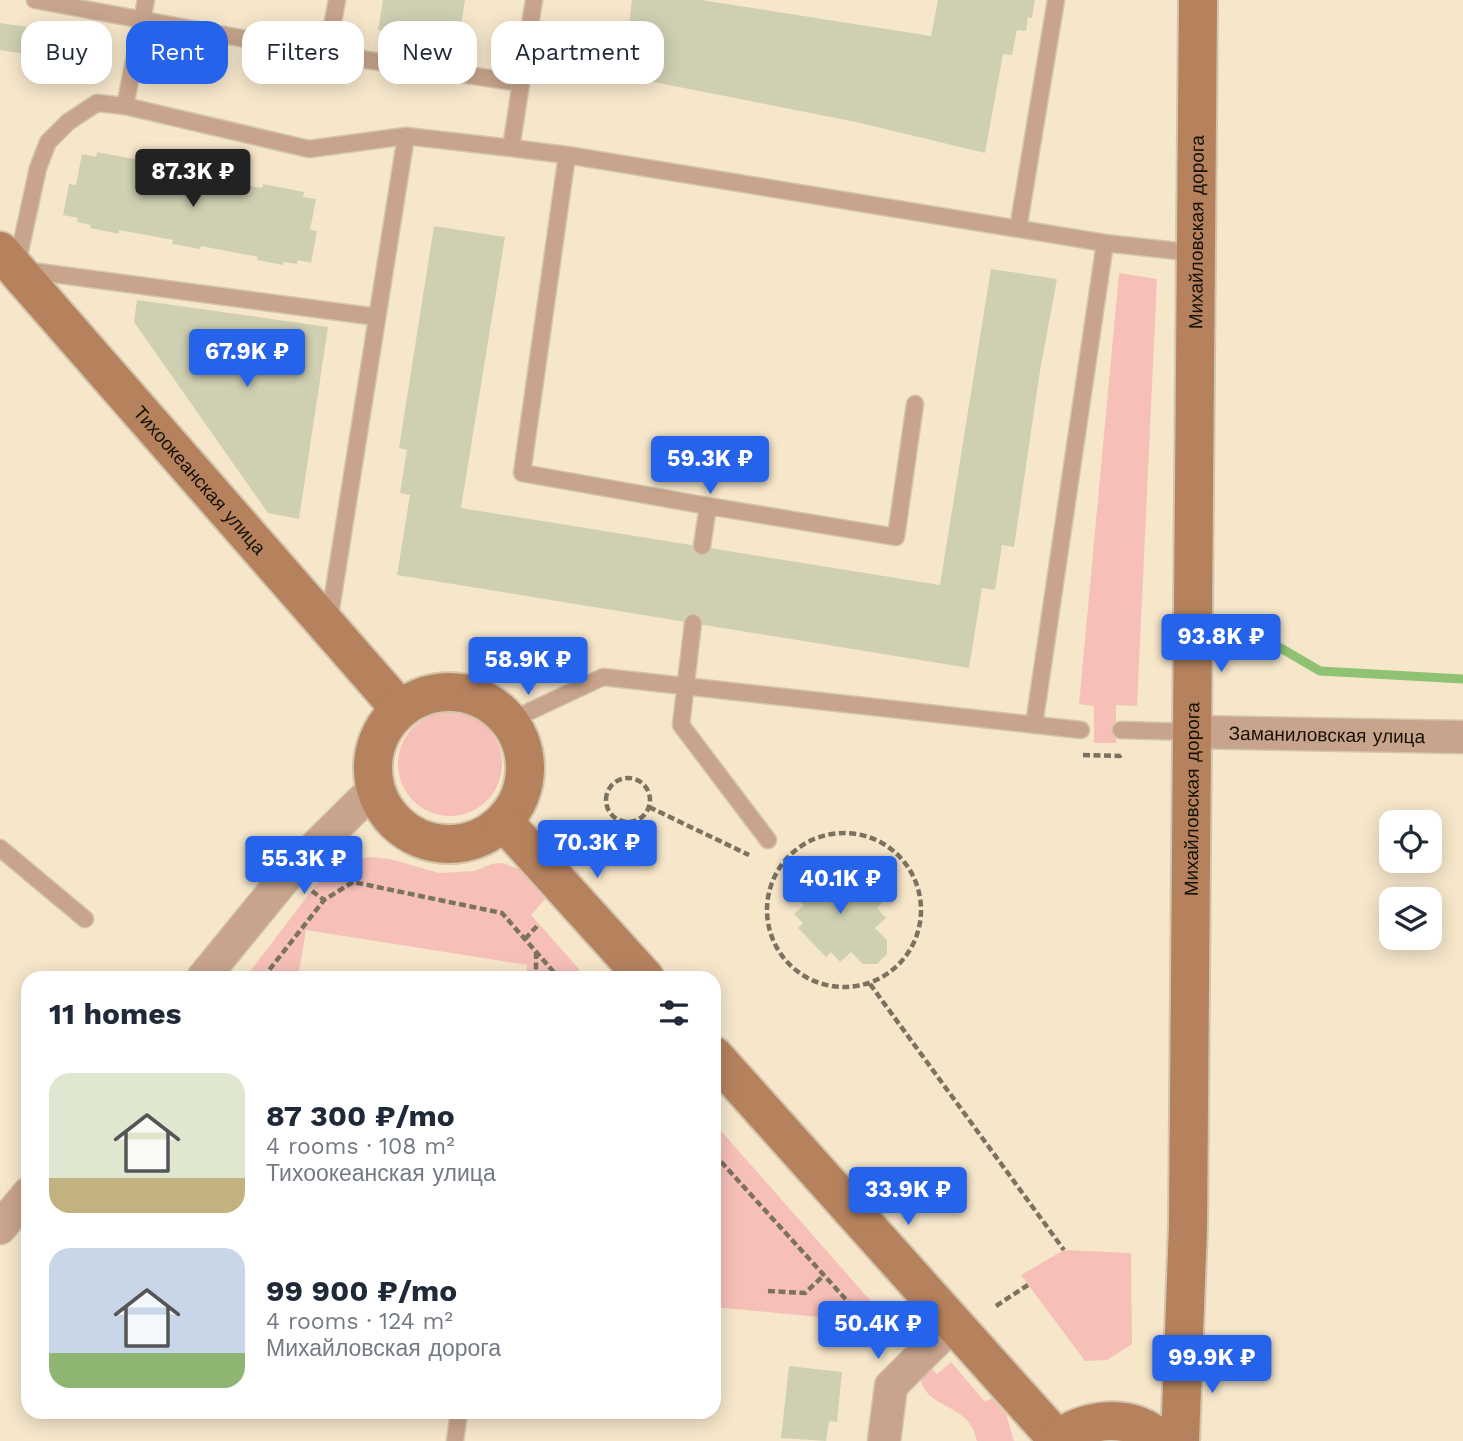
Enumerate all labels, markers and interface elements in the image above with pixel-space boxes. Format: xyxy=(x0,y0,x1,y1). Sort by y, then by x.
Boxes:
chip: Buy xyxy=(21,21,112,84)
chip: Rent xyxy=(126,21,228,84)
chip: Filters xyxy=(242,21,364,84)
chip: New xyxy=(378,21,477,84)
chip: Apartment xyxy=(491,21,664,84)
street label: Михайловская дорога xyxy=(1184,135,1208,329)
pin: 87.3K ₽ xyxy=(128,150,258,209)
text: 87.3K ₽ xyxy=(151,158,235,185)
pin: 67.9K ₽ xyxy=(182,330,312,389)
text: 67.9K ₽ xyxy=(205,338,289,365)
street label: Тихоокеанская улица xyxy=(129,401,271,559)
pin: 59.3K ₽ xyxy=(645,436,775,496)
text: 59.3K ₽ xyxy=(667,445,753,472)
pin: 93.8K ₽ xyxy=(1156,614,1286,674)
text: 93.8K ₽ xyxy=(1178,623,1264,650)
pin: 58.9K ₽ xyxy=(463,638,593,697)
text: 58.9K ₽ xyxy=(485,646,571,673)
street label: Михайловская дорога xyxy=(1179,702,1204,896)
street label: Заманиловская улица xyxy=(1229,721,1426,748)
map controls xyxy=(1379,810,1442,950)
button: locate xyxy=(1379,810,1442,873)
pin: 70.3K ₽ xyxy=(532,820,662,880)
text: 70.3K ₽ xyxy=(554,829,640,856)
pin: 55.3K ₽ xyxy=(239,836,369,896)
text: 55.3K ₽ xyxy=(261,845,347,872)
pin: 40.1K ₽ xyxy=(775,856,905,916)
text: 40.1K ₽ xyxy=(799,865,881,892)
button: layers xyxy=(1379,887,1442,950)
icon: filters xyxy=(655,994,693,1032)
text: 11 homes xyxy=(49,996,182,1031)
text: 87 300 ₽/mo xyxy=(266,1098,455,1133)
icon: home xyxy=(105,1101,189,1185)
text: 4 rooms · 108 m² xyxy=(266,1133,455,1160)
text: Тихоокеанская улица xyxy=(266,1160,496,1187)
pin: 33.9K ₽ xyxy=(843,1168,973,1227)
text: 33.9K ₽ xyxy=(865,1176,951,1203)
text: 99 900 ₽/mo xyxy=(266,1273,457,1308)
icon: home xyxy=(105,1276,189,1360)
pin: 50.4K ₽ xyxy=(813,1302,943,1361)
text: 4 rooms · 124 m² xyxy=(266,1308,453,1335)
text: 50.4K ₽ xyxy=(834,1310,922,1337)
text: Михайловская дорога xyxy=(266,1335,501,1362)
pin: 99.9K ₽ xyxy=(1147,1336,1277,1395)
text: 99.9K ₽ xyxy=(1168,1344,1256,1371)

